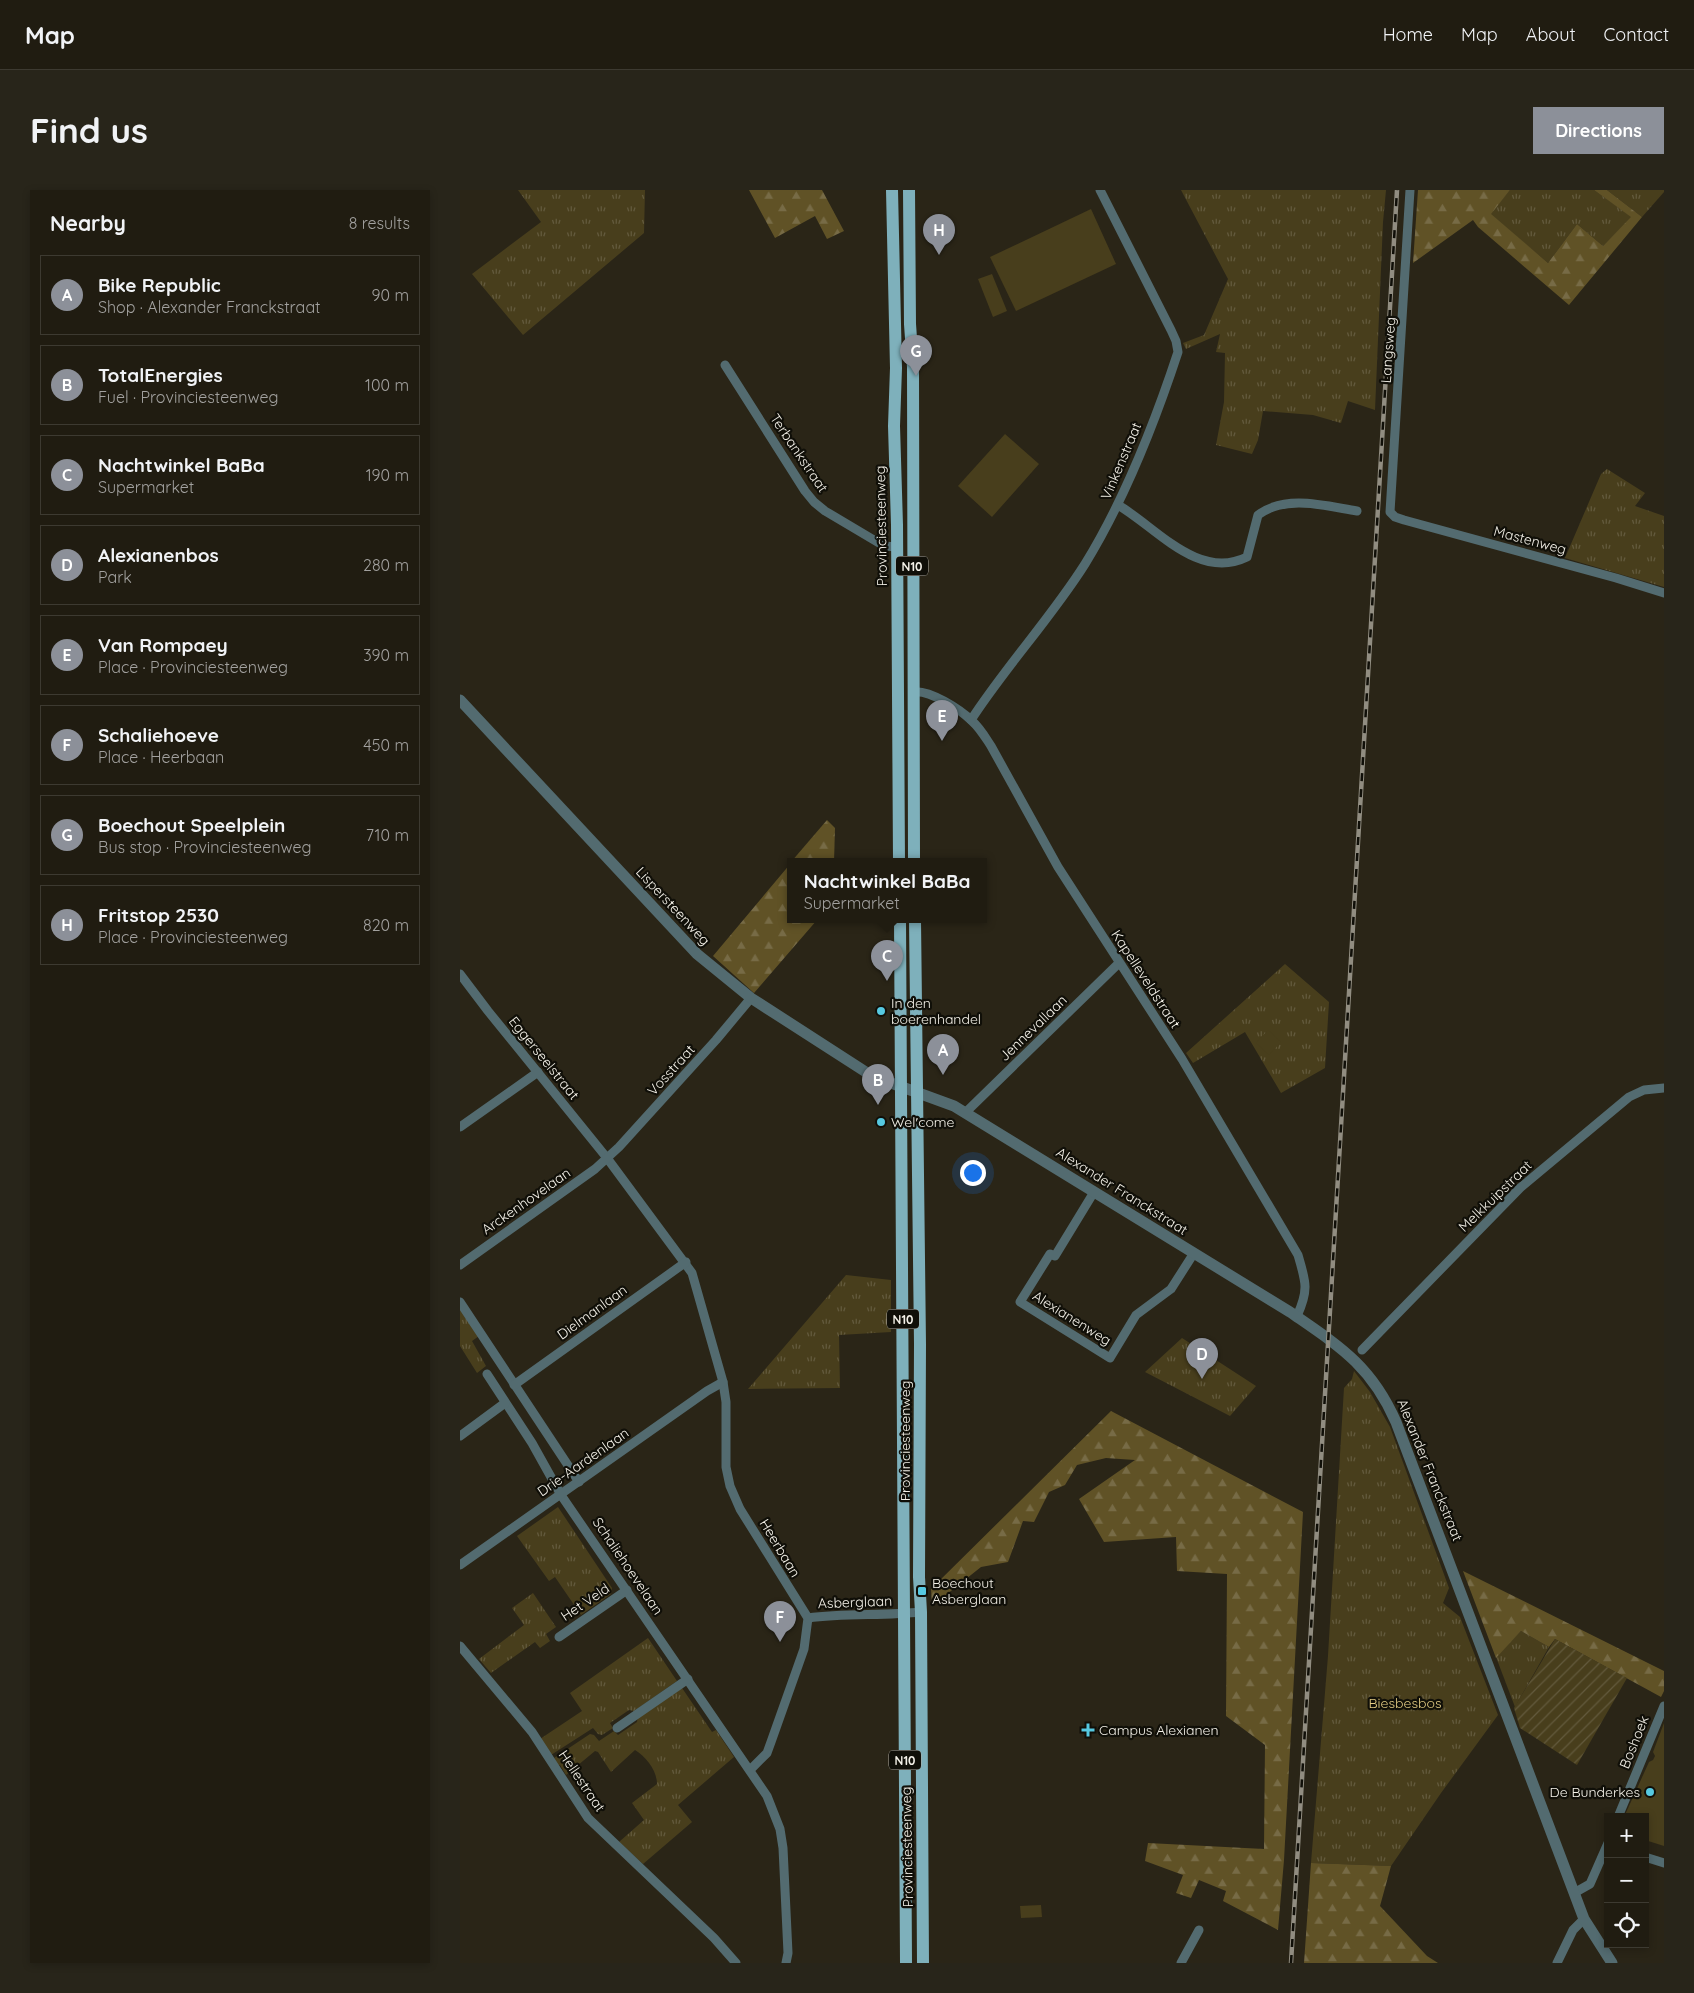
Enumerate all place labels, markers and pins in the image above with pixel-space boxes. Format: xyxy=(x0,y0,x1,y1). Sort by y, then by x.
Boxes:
pin: H xyxy=(923,214,955,255)
pin: G xyxy=(900,335,932,376)
pin: E xyxy=(926,700,958,741)
pin: C xyxy=(871,940,903,981)
place label: In den boerenhandel xyxy=(891,994,981,1028)
marker: In den boerenhandel xyxy=(875,1005,887,1017)
pin: A xyxy=(927,1034,959,1075)
pin: B xyxy=(862,1064,894,1105)
place label: Wel'come xyxy=(891,1113,955,1131)
marker: Wel'come xyxy=(875,1116,887,1128)
pin: D xyxy=(1186,1338,1218,1379)
place label: Boechout Asberglaan xyxy=(932,1574,1006,1608)
marker: Boechout Asberglaan xyxy=(916,1585,928,1597)
pin: F xyxy=(764,1601,796,1642)
place label: Campus Alexianen xyxy=(1099,1721,1219,1739)
marker: Campus Alexianen xyxy=(1081,1723,1095,1737)
place label: De Bunderkes xyxy=(1549,1783,1640,1801)
marker: De Bunderkes xyxy=(1644,1786,1656,1798)

